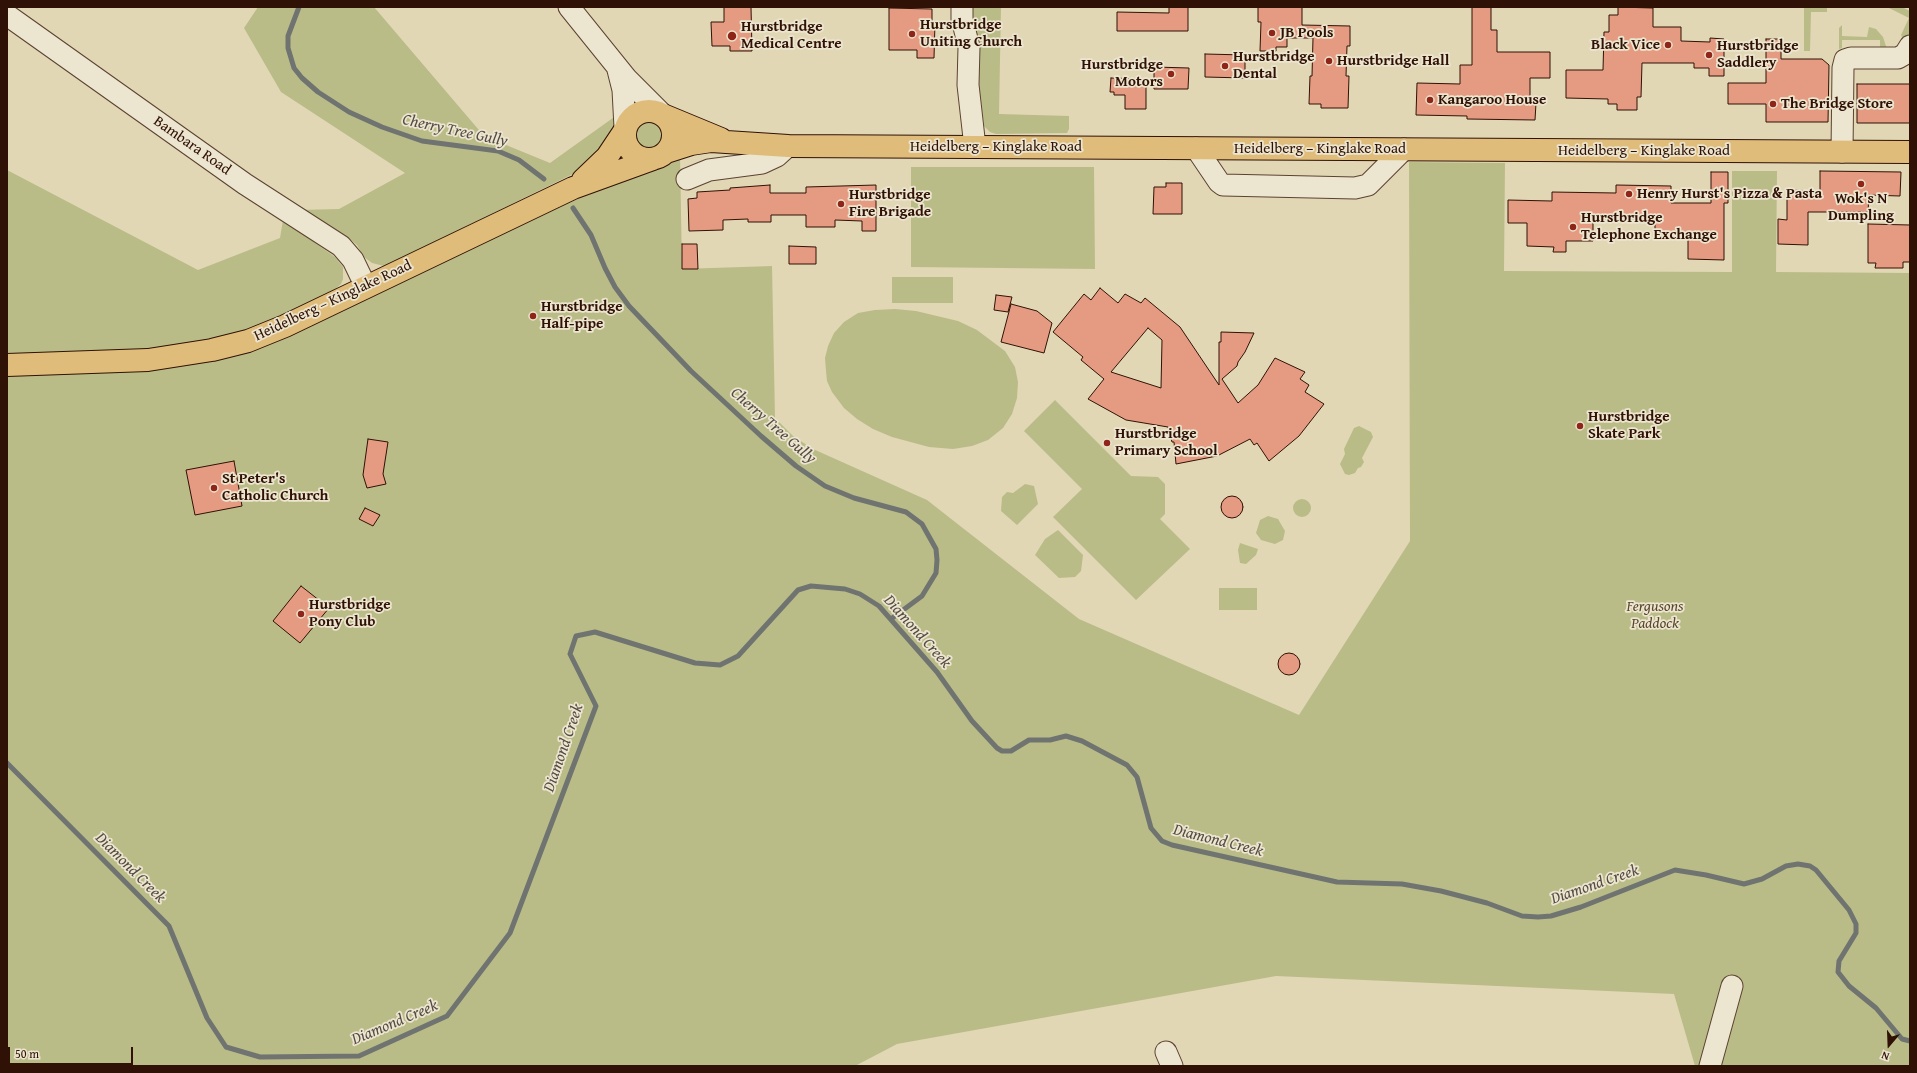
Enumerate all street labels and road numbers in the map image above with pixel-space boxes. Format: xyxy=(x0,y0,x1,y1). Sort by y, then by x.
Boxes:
street label: Bambara Road xyxy=(150,113,234,179)
street label: Heidelberg – Kinglake Road xyxy=(910,138,1082,156)
street label: Heidelberg – Kinglake Road xyxy=(1234,140,1406,158)
street label: Heidelberg – Kinglake Road xyxy=(1558,142,1730,160)
street label: Heidelberg – Kinglake Road xyxy=(251,257,415,345)

